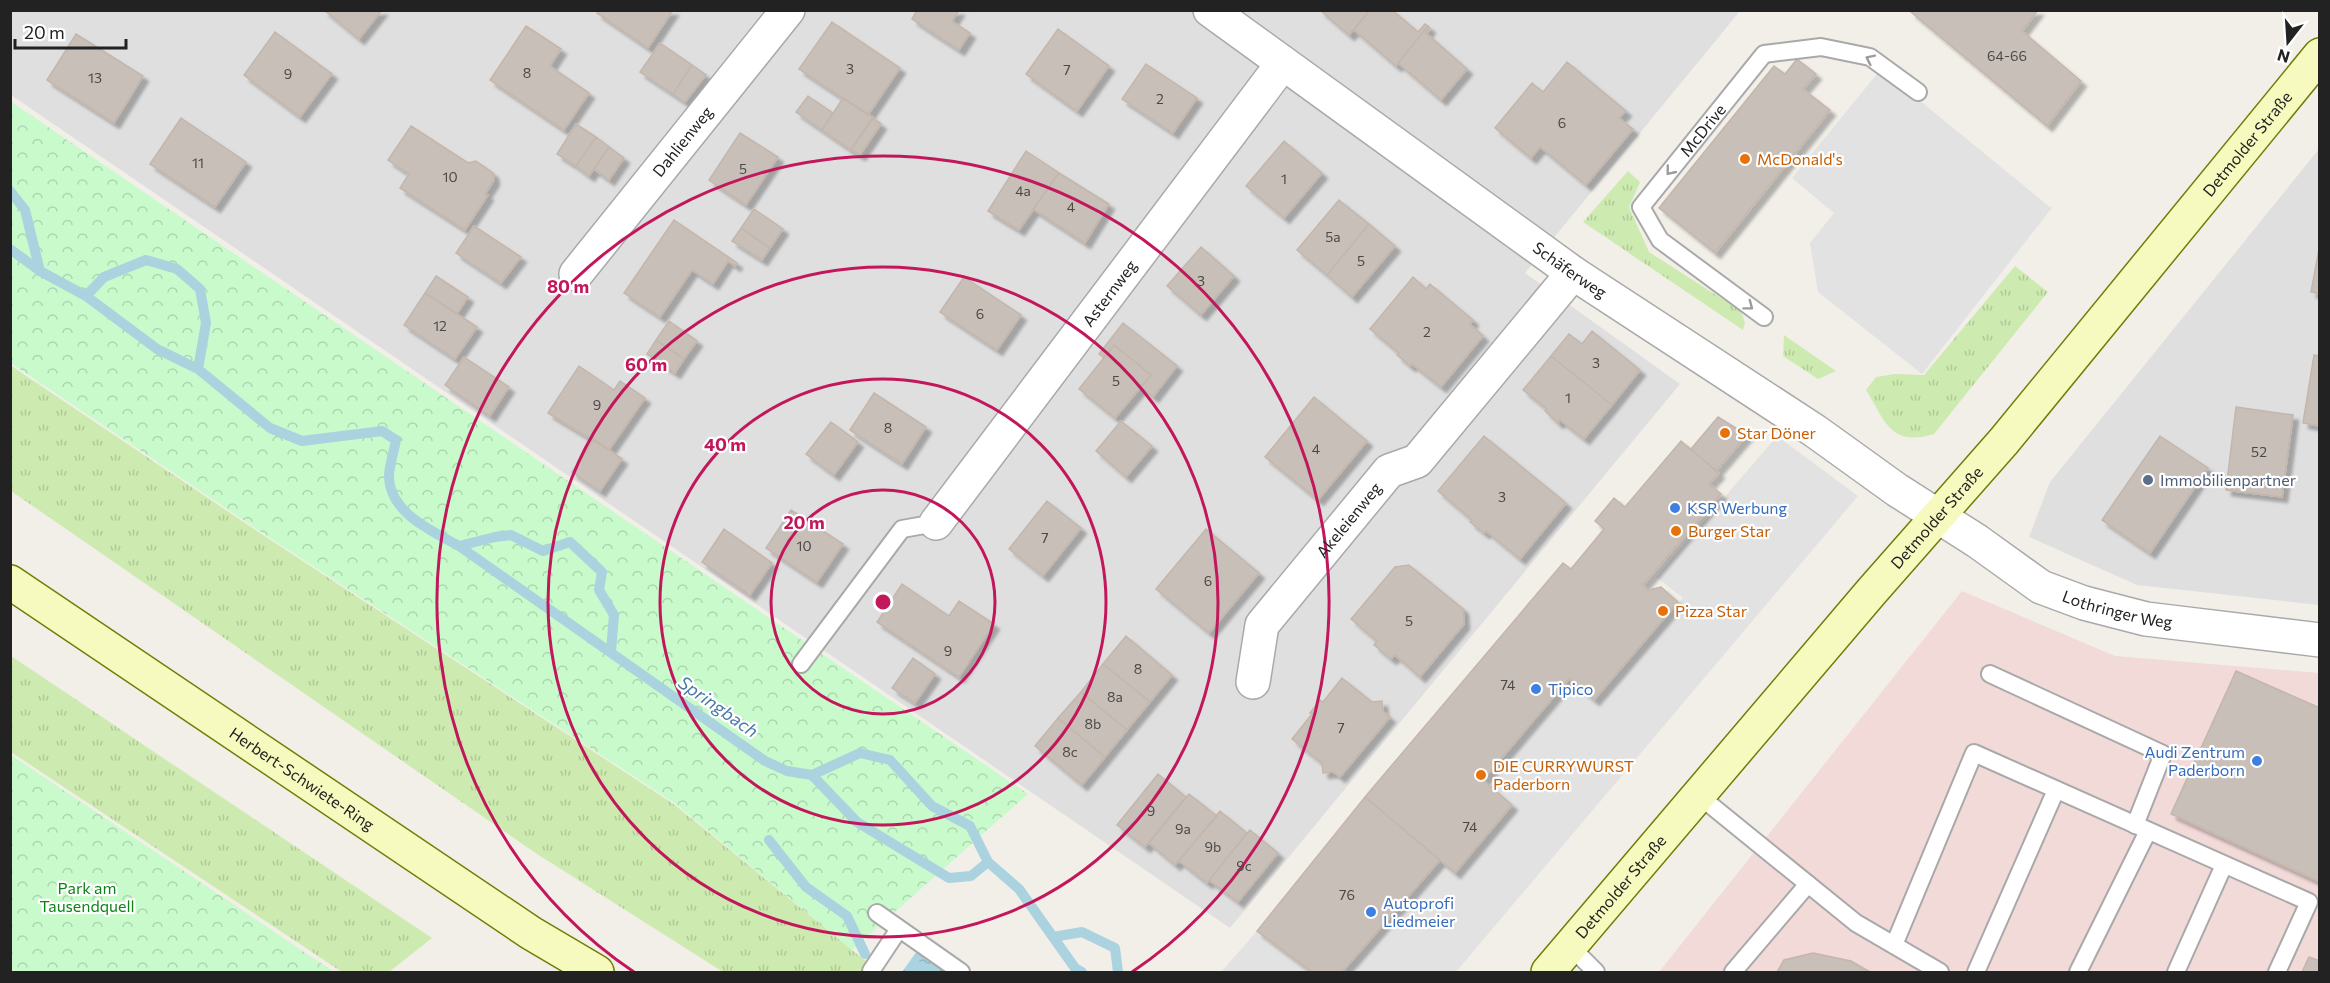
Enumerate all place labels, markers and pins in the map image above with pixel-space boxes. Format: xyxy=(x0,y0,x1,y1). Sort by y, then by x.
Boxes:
place label: McDonald's xyxy=(1757,149,1843,168)
marker: McDonald's xyxy=(1738,152,1752,166)
place label: Star Döner xyxy=(1737,423,1817,442)
marker: Star Döner xyxy=(1718,426,1732,440)
place label: Immobilienpartner xyxy=(2160,470,2297,489)
marker: Immobilienpartner xyxy=(2141,473,2155,487)
place label: KSR Werbung xyxy=(1687,498,1788,517)
marker: KSR Werbung xyxy=(1668,501,1682,515)
place label: Burger Star xyxy=(1688,521,1771,540)
marker: Burger Star xyxy=(1669,524,1683,538)
centre of rings xyxy=(873,592,893,612)
place label: Pizza Star xyxy=(1675,601,1748,620)
marker: Pizza Star xyxy=(1656,604,1670,618)
place label: Tipico xyxy=(1548,679,1593,698)
marker: Tipico xyxy=(1529,682,1543,696)
place label: Audi Zentrum Paderborn xyxy=(2145,742,2245,779)
marker: Audi Zentrum Paderborn xyxy=(2250,754,2264,768)
place label: DIE CURRYWURST Paderborn xyxy=(1493,756,1634,793)
marker: DIE CURRYWURST Paderborn xyxy=(1474,768,1488,782)
place label: Autoprofi Liedmeier xyxy=(1383,893,1456,930)
marker: Autoprofi Liedmeier xyxy=(1364,905,1378,919)

